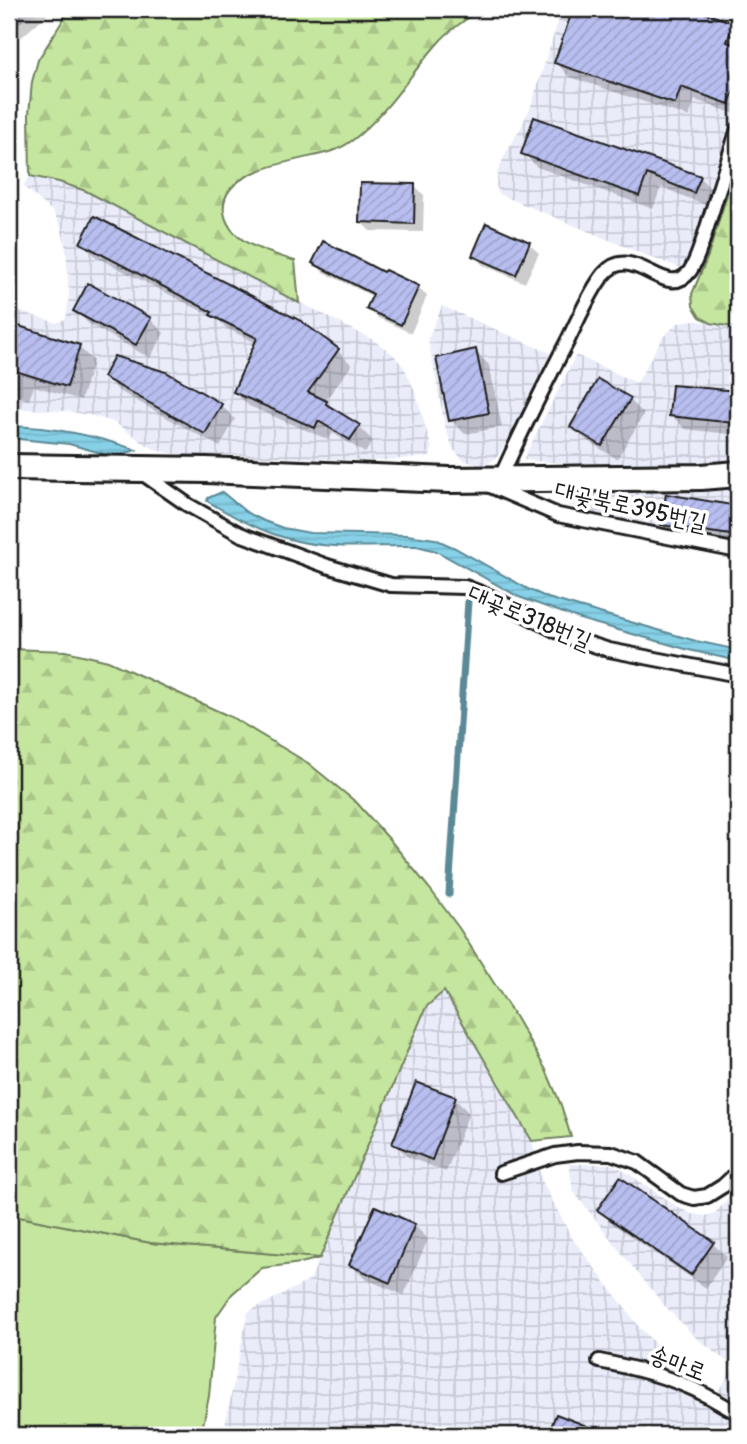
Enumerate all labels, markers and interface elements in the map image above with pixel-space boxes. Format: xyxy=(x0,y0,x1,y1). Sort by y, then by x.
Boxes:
street label: 대곶북로395번길 xyxy=(552,475,709,538)
street label: 대곶로318번길 xyxy=(464,578,596,656)
street label: 송마로 xyxy=(646,1340,710,1387)

